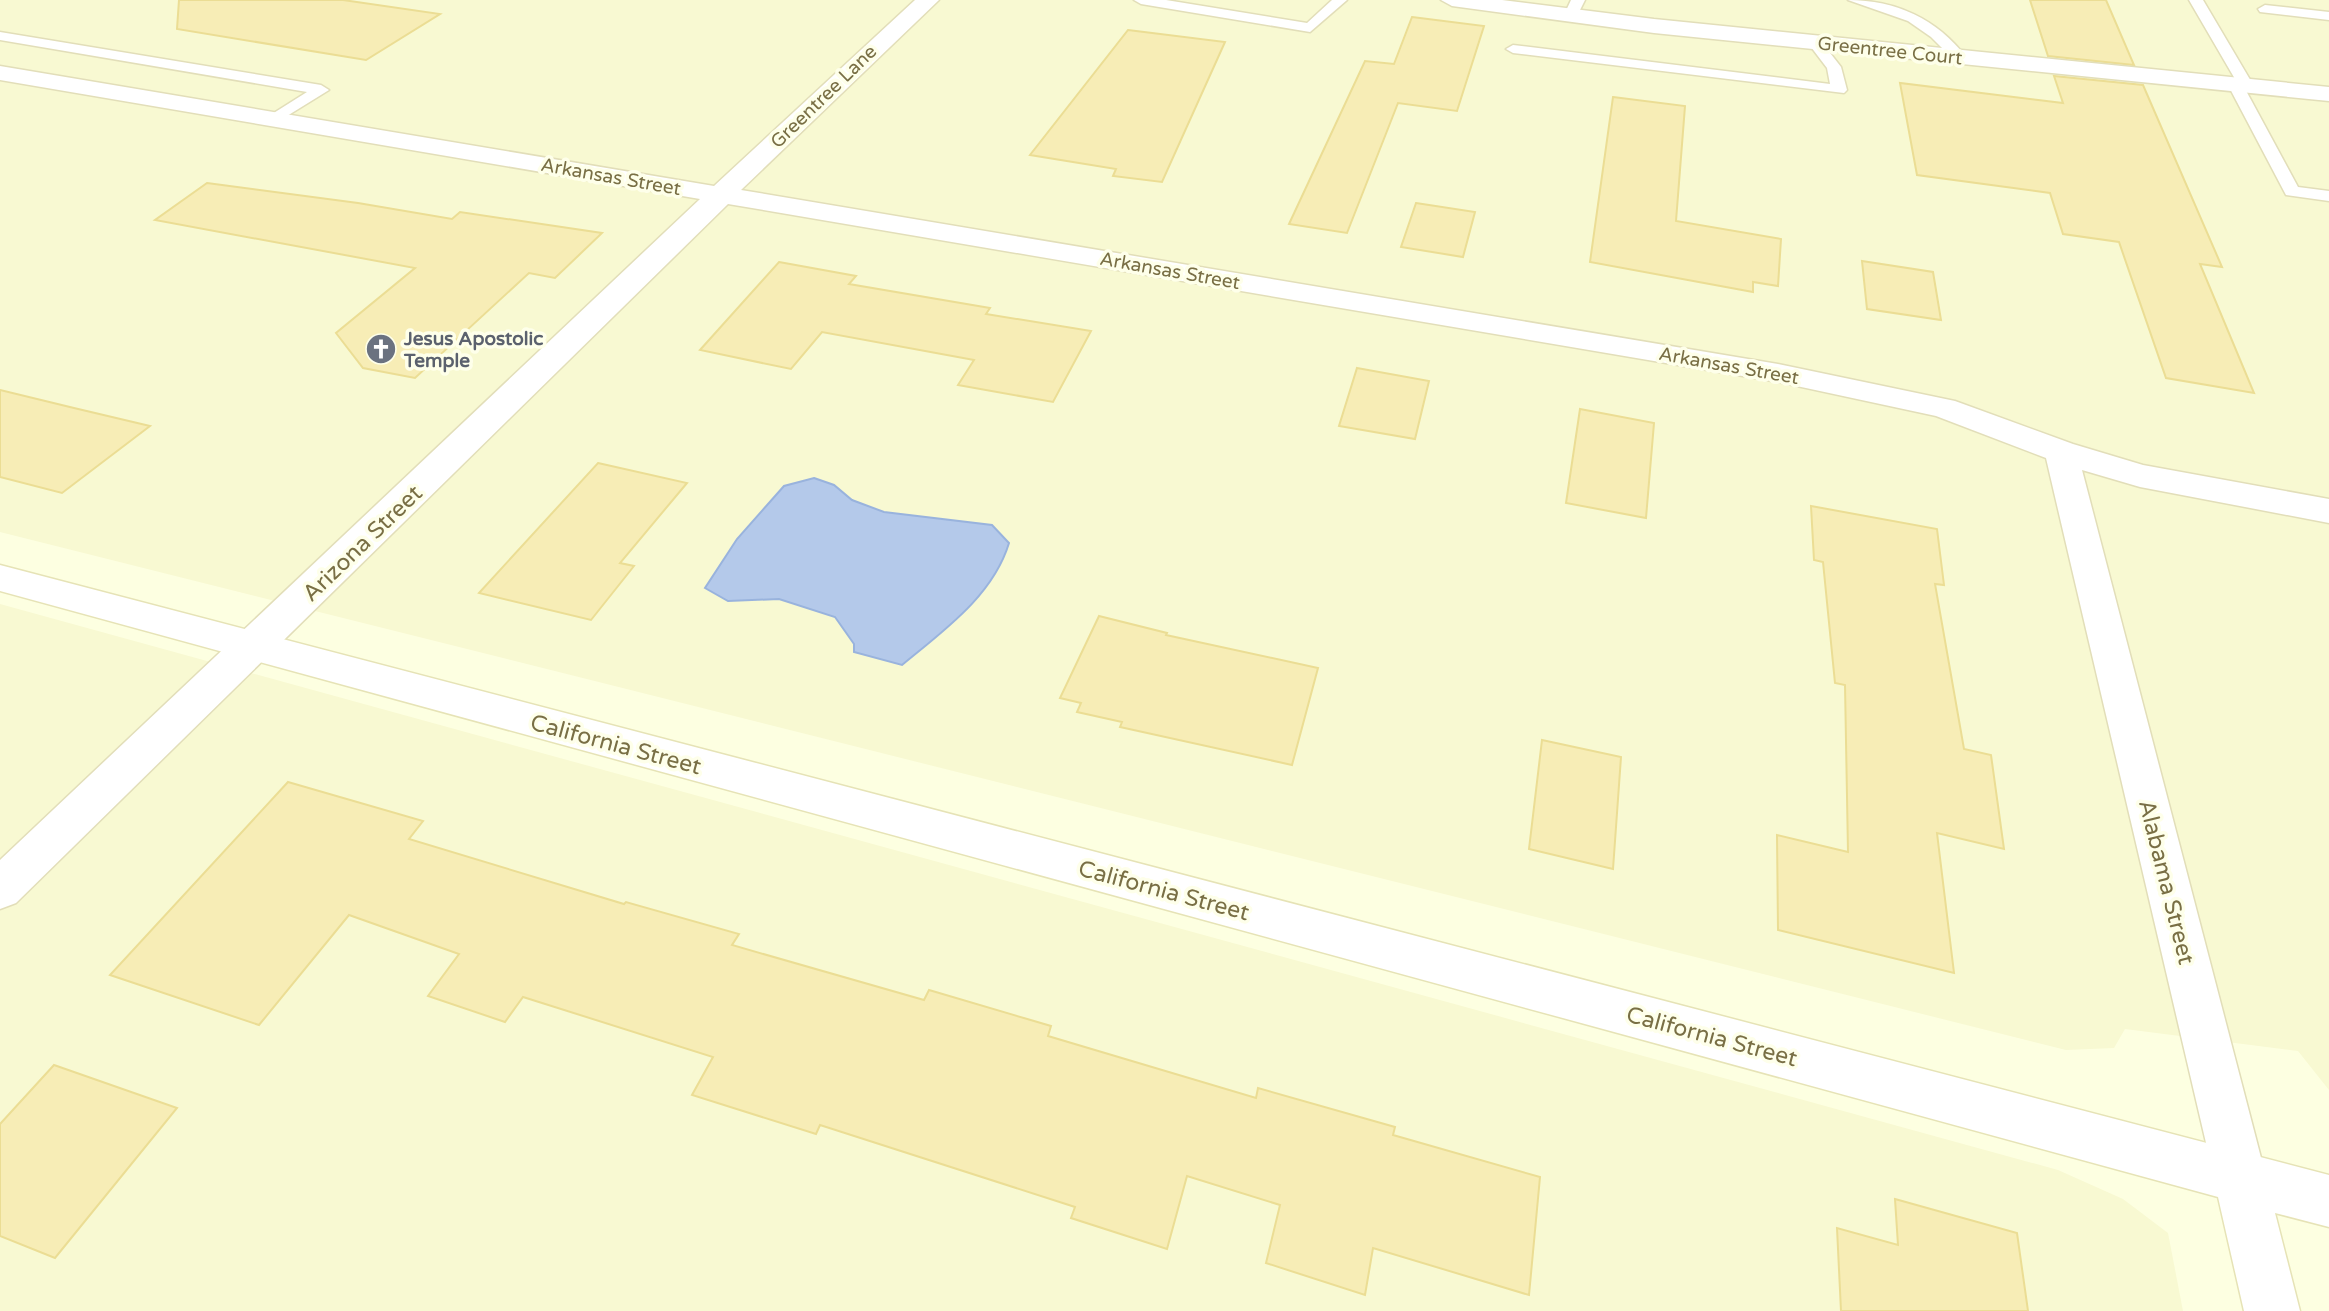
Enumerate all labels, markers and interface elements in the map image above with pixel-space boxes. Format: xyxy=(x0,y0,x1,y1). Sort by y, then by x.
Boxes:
street label: Greentree Court xyxy=(1816,32,1963,70)
street label: Greentree Lane xyxy=(766,41,881,153)
street label: Arkansas Street xyxy=(539,154,683,200)
street label: Arkansas Street xyxy=(1098,248,1242,294)
place label: Jesus Apostolic Temple xyxy=(403,328,543,373)
church icon: Jesus Apostolic Temple xyxy=(364,332,398,366)
street label: Arkansas Street xyxy=(1657,343,1801,389)
street label: Arizona Street xyxy=(297,479,429,608)
street label: California Street xyxy=(527,709,704,781)
street label: Alabama Street xyxy=(2132,797,2200,968)
street label: California Street xyxy=(1075,855,1252,927)
street label: California Street xyxy=(1623,1001,1800,1073)

